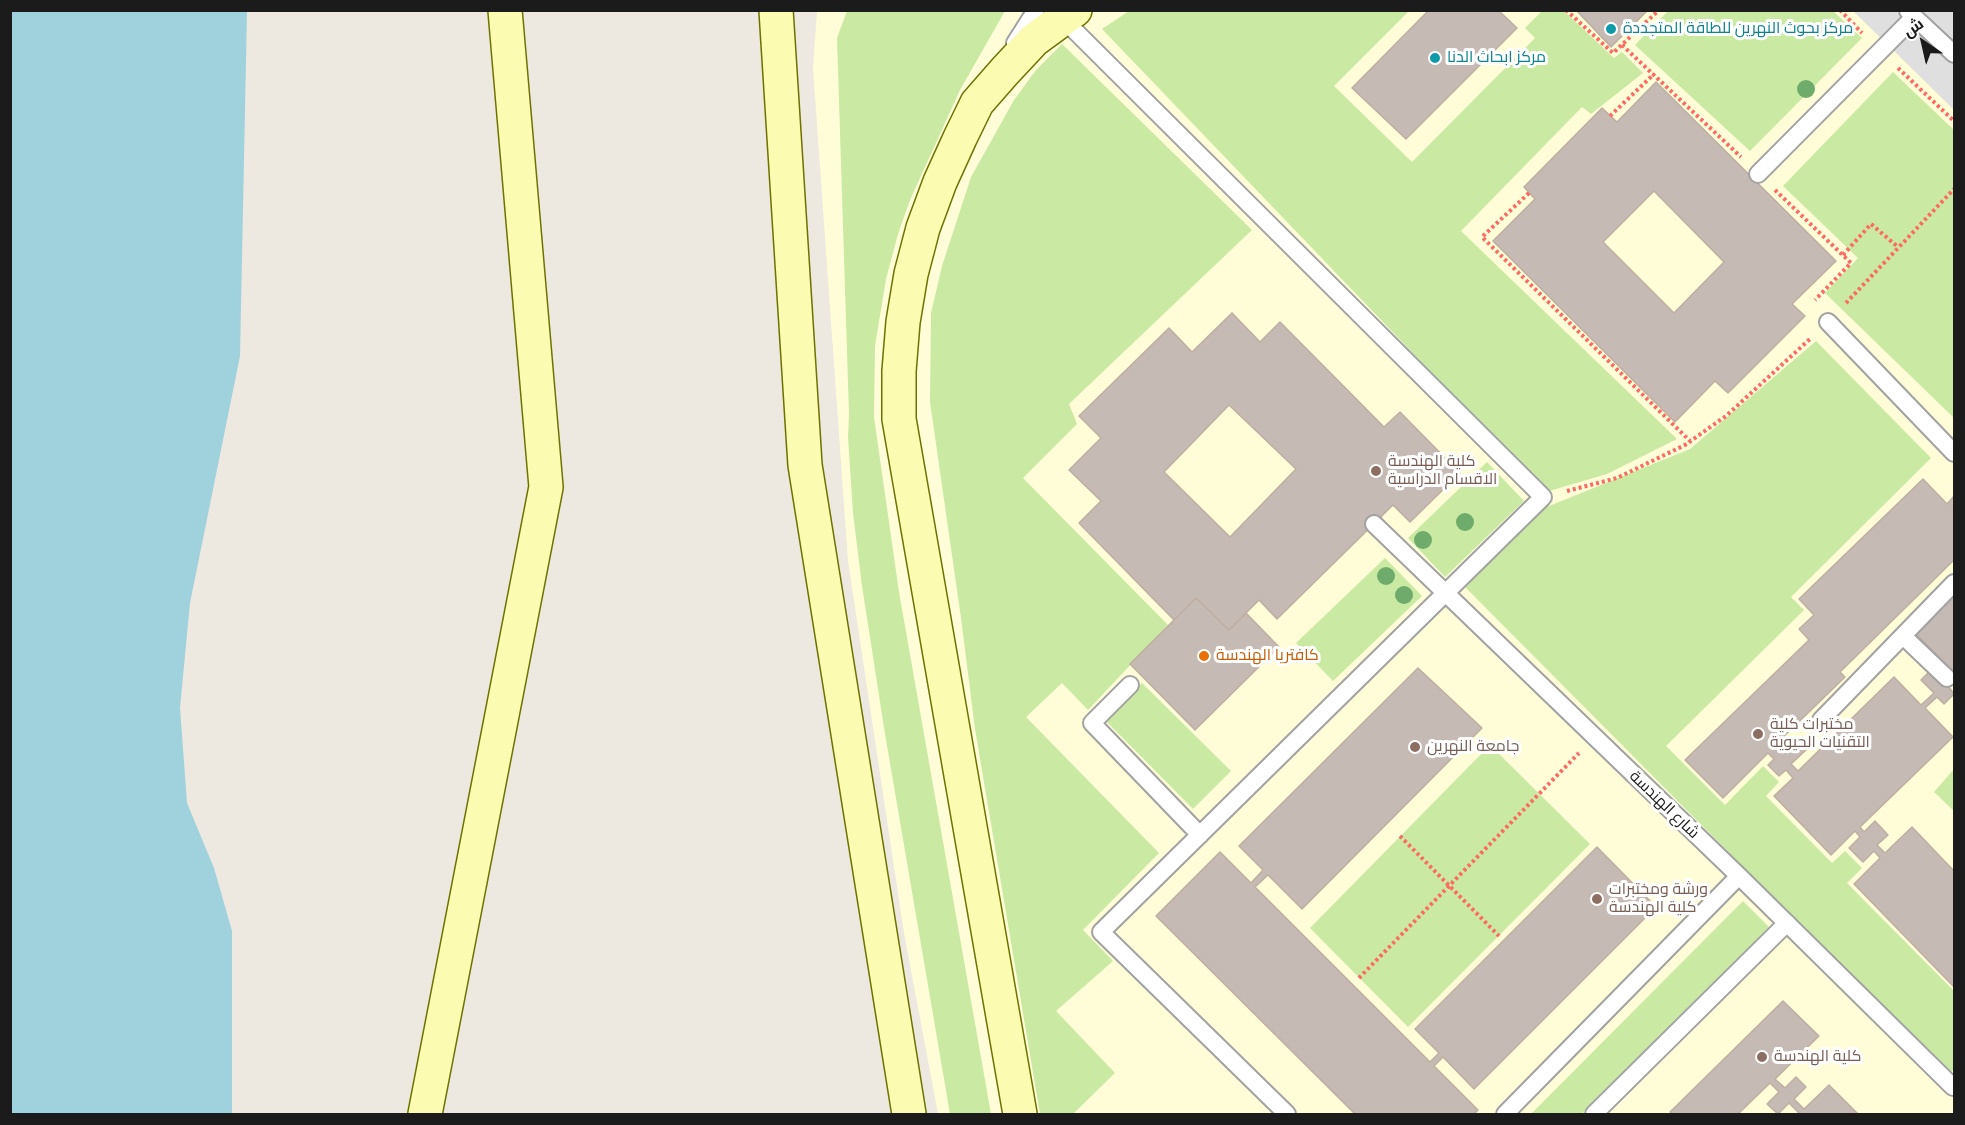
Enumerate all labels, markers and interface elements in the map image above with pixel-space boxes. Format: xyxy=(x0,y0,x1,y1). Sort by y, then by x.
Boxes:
north arrow xyxy=(1893,12,1953,72)
text: ش xyxy=(1898,12,1928,42)
place label: مركز بحوث النهرين للطاقة المتجددة xyxy=(1623,19,1853,39)
marker: مركز بحوث النهرين للطاقة المتجددة xyxy=(1604,22,1618,36)
place label: مركز ابحاث الدنا xyxy=(1447,48,1546,68)
marker: مركز ابحاث الدنا xyxy=(1428,51,1442,65)
place label: كلية الهندسة الاقسام الدراسية xyxy=(1388,452,1497,490)
marker: كلية الهندسة الاقسام الدراسية xyxy=(1369,464,1383,478)
place label: كافتريا الهندسة xyxy=(1216,646,1319,666)
marker: كافتريا الهندسة xyxy=(1197,649,1211,663)
place label: مختبرات كلية التقنيات الحيوية xyxy=(1770,715,1870,753)
marker: مختبرات كلية التقنيات الحيوية xyxy=(1751,727,1765,741)
place label: جامعة النهرين xyxy=(1427,737,1519,757)
marker: جامعة النهرين xyxy=(1408,740,1422,754)
street label: شارع الهندسة xyxy=(1625,767,1703,843)
place label: ورشة ومختبرات كلية الهندسة xyxy=(1609,880,1708,918)
marker: ورشة ومختبرات كلية الهندسة xyxy=(1590,892,1604,906)
place label: كلية الهندسة xyxy=(1774,1047,1862,1067)
marker: كلية الهندسة xyxy=(1755,1050,1769,1064)

